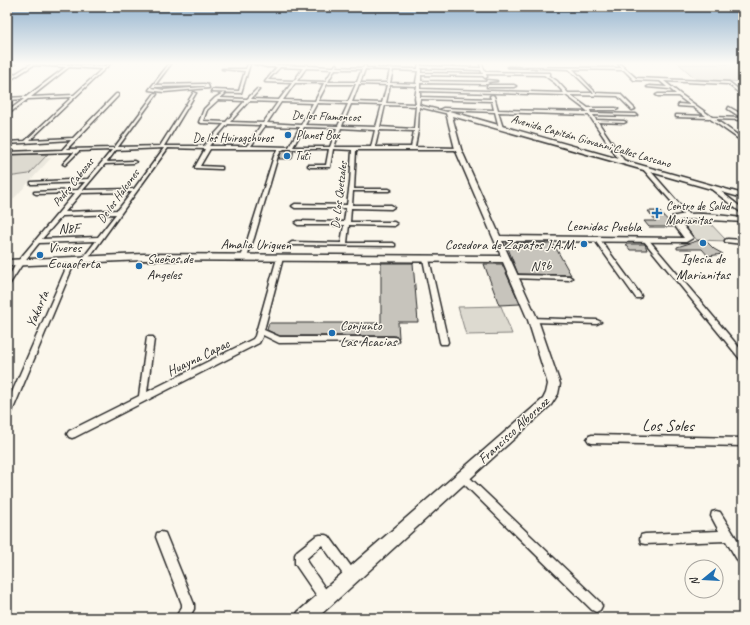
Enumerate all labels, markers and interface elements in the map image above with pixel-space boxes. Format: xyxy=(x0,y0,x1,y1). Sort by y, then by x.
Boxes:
street label: De los Flamencos xyxy=(292,107,362,125)
street label: Avenida Capitán Giovanni Calles Lascano xyxy=(509,111,673,172)
place label: Planet Box xyxy=(296,127,341,143)
street label: De los Huiragchuros xyxy=(193,130,274,146)
marker: Planet Box xyxy=(283,130,293,140)
place label: Tuti xyxy=(295,148,312,164)
marker: Tuti xyxy=(282,151,292,161)
street label: Pedro Cabezas xyxy=(49,154,98,210)
street label: De Los Quetzales xyxy=(327,160,351,230)
street label: De los Halcones xyxy=(93,165,143,226)
place label: Centro de Salud Marianitas xyxy=(666,198,732,228)
marker: Centro de Salud Marianitas xyxy=(651,207,663,219)
street label: Leonidas Puebla xyxy=(566,217,642,236)
street label: N8F xyxy=(58,220,83,237)
street label: Amalia Uriguen xyxy=(221,235,292,254)
place label: Cosedora de Zapatos J.A.M. xyxy=(445,236,576,253)
marker: Iglesia de Marianitas xyxy=(698,238,708,248)
place label: Viveres Ecuaoferta xyxy=(48,239,101,272)
marker: Cosedora de Zapatos J.A.M. xyxy=(579,239,589,249)
marker: Viveres Ecuaoferta xyxy=(35,250,45,260)
place label: Sueños de Angeles xyxy=(147,250,194,283)
place label: Iglesia de Marianitas xyxy=(676,250,731,283)
street label: N9b xyxy=(531,257,552,274)
marker: Sueños de Angeles xyxy=(134,261,144,271)
street label: Yakarta xyxy=(22,287,53,330)
place label: Conjunto Las Acacias xyxy=(340,317,398,350)
marker: Conjunto Las Acacias xyxy=(327,328,337,338)
street label: Huayna Capac xyxy=(164,335,233,380)
street label: Francisco Albornoz xyxy=(474,392,553,467)
street label: Los Soles xyxy=(642,415,696,436)
north arrow xyxy=(684,559,724,599)
text: N xyxy=(686,575,702,587)

